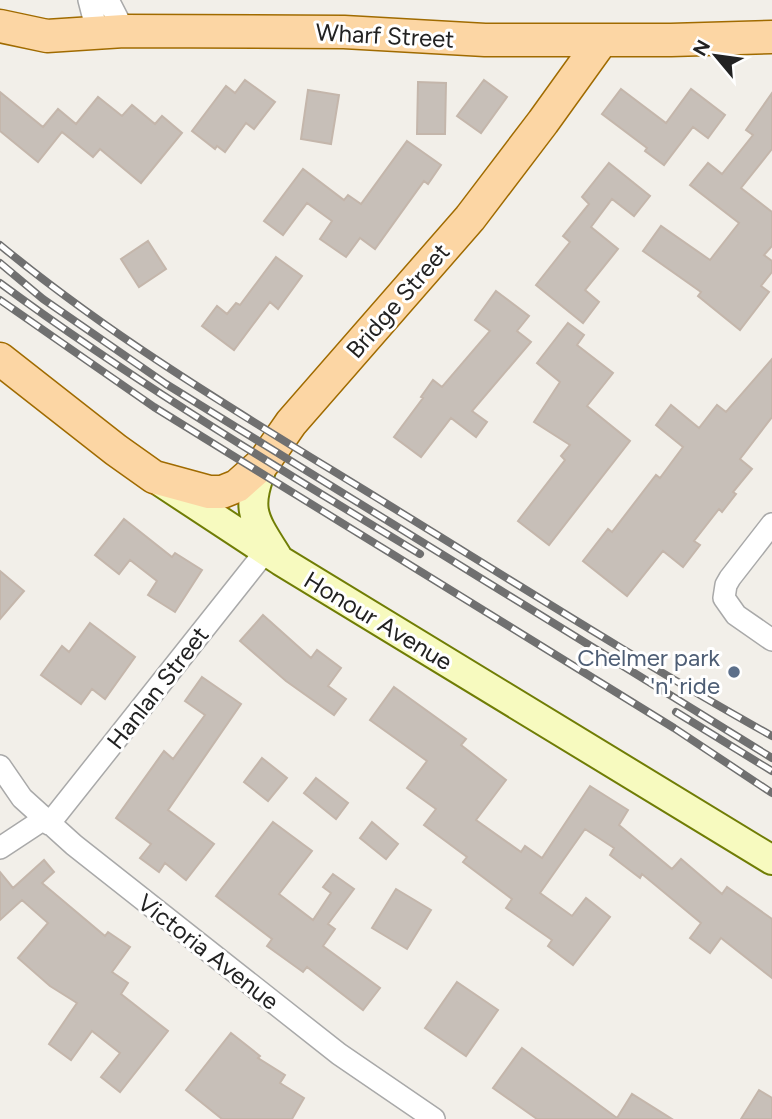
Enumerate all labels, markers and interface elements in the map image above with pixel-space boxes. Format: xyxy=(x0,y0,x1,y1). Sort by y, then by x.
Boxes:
street label: Wharf Street xyxy=(315,17,455,54)
north arrow xyxy=(681,21,751,91)
text: N xyxy=(688,36,715,60)
street label: Bridge Street xyxy=(340,237,455,364)
street label: Honour Avenue xyxy=(299,565,458,676)
street label: Hanlan Street xyxy=(101,621,214,755)
place label: Chelmer park 'n' ride xyxy=(577,643,720,700)
marker: Chelmer park 'n' ride xyxy=(726,664,742,680)
street label: Victoria Avenue xyxy=(132,888,285,1016)

